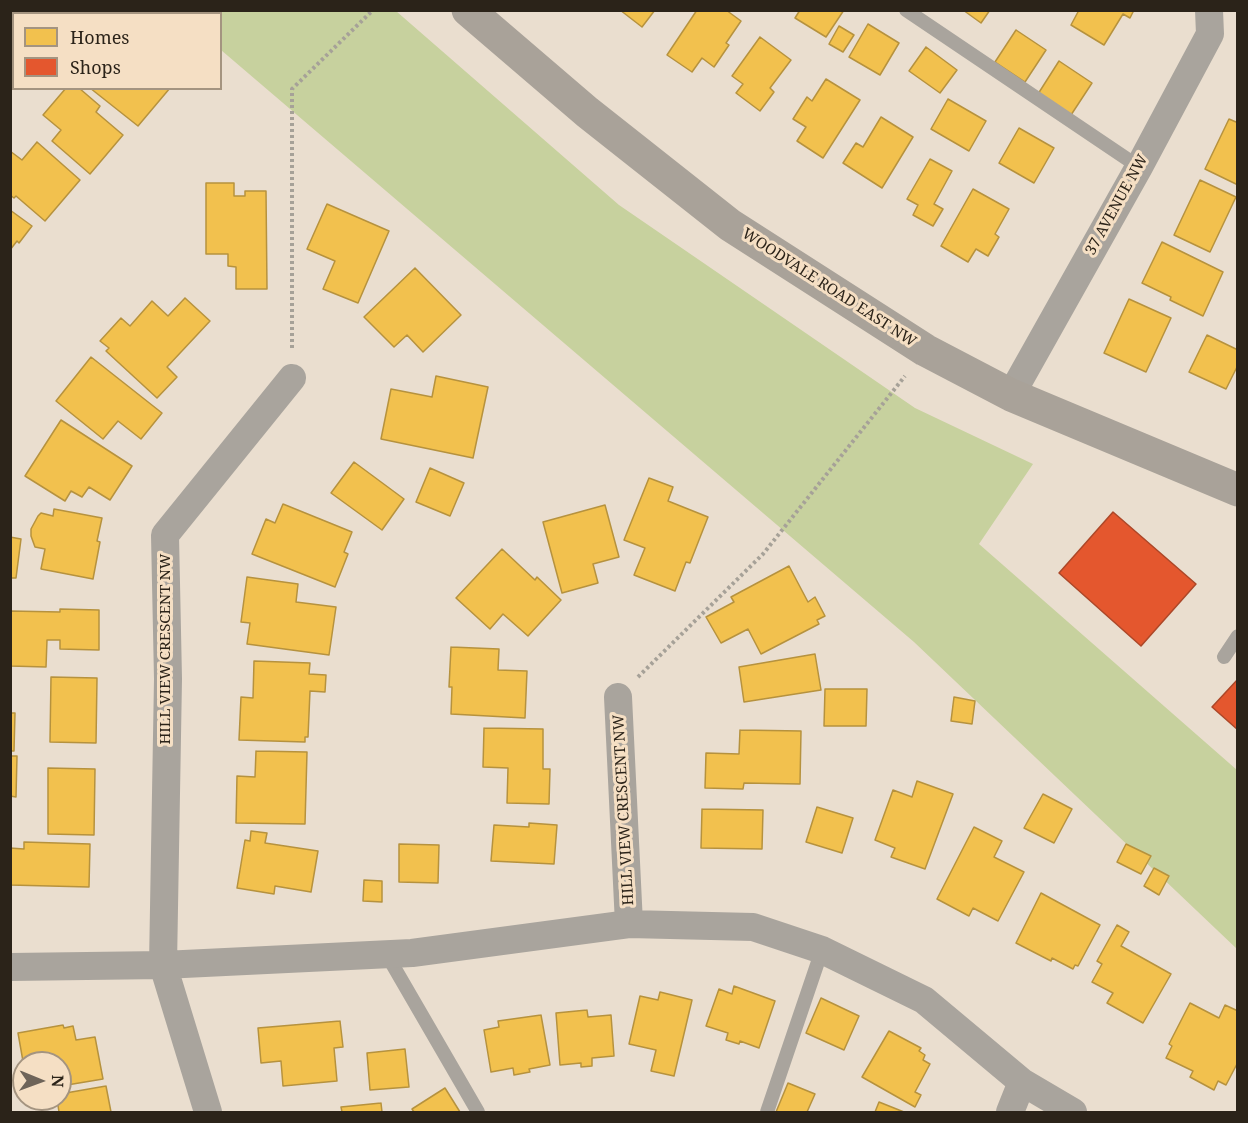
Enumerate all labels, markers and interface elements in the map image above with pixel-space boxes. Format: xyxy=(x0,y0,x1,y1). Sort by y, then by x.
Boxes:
legend xyxy=(12,12,222,90)
text: Homes xyxy=(70,25,129,49)
text: Shops xyxy=(70,55,121,79)
street label: 37 AVENUE NW xyxy=(1082,152,1152,258)
street label: WOODVALE ROAD EAST NW xyxy=(738,225,920,351)
street label: HILL VIEW CRESCENT NW xyxy=(157,553,175,745)
street label: HILL VIEW CRESCENT NW xyxy=(610,714,638,906)
north arrow xyxy=(12,1051,72,1111)
text: N xyxy=(47,1075,69,1088)

